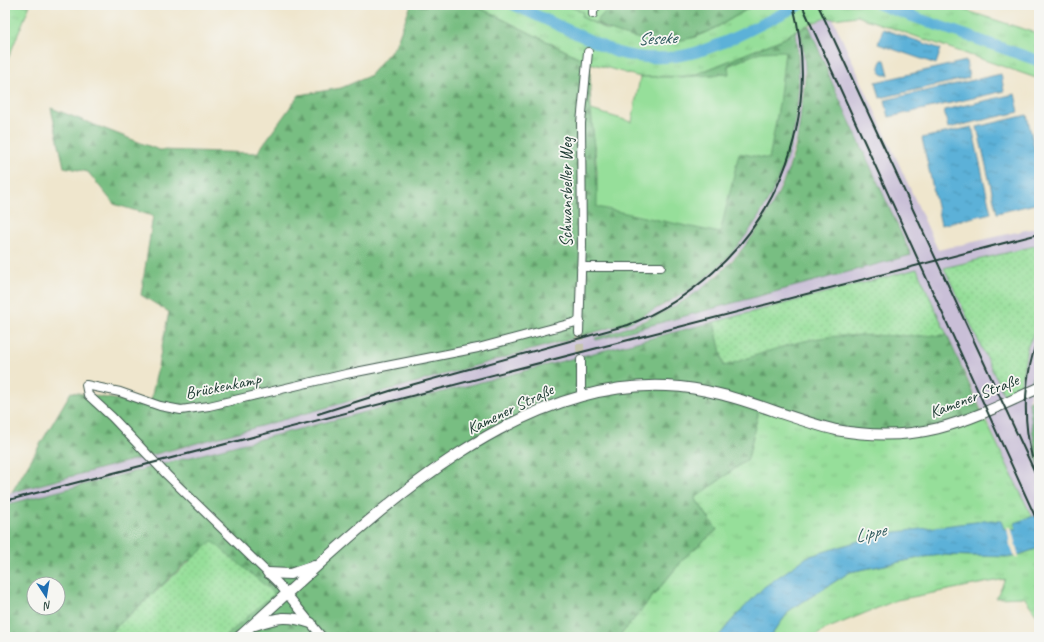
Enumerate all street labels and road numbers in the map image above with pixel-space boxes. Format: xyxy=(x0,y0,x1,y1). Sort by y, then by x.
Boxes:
street label: Schwansbeller Weg xyxy=(556,136,577,247)
street label: Brückenkamp xyxy=(183,368,264,404)
street label: Kamener Straße xyxy=(926,369,1023,423)
street label: Kamener Straße xyxy=(463,378,558,439)

